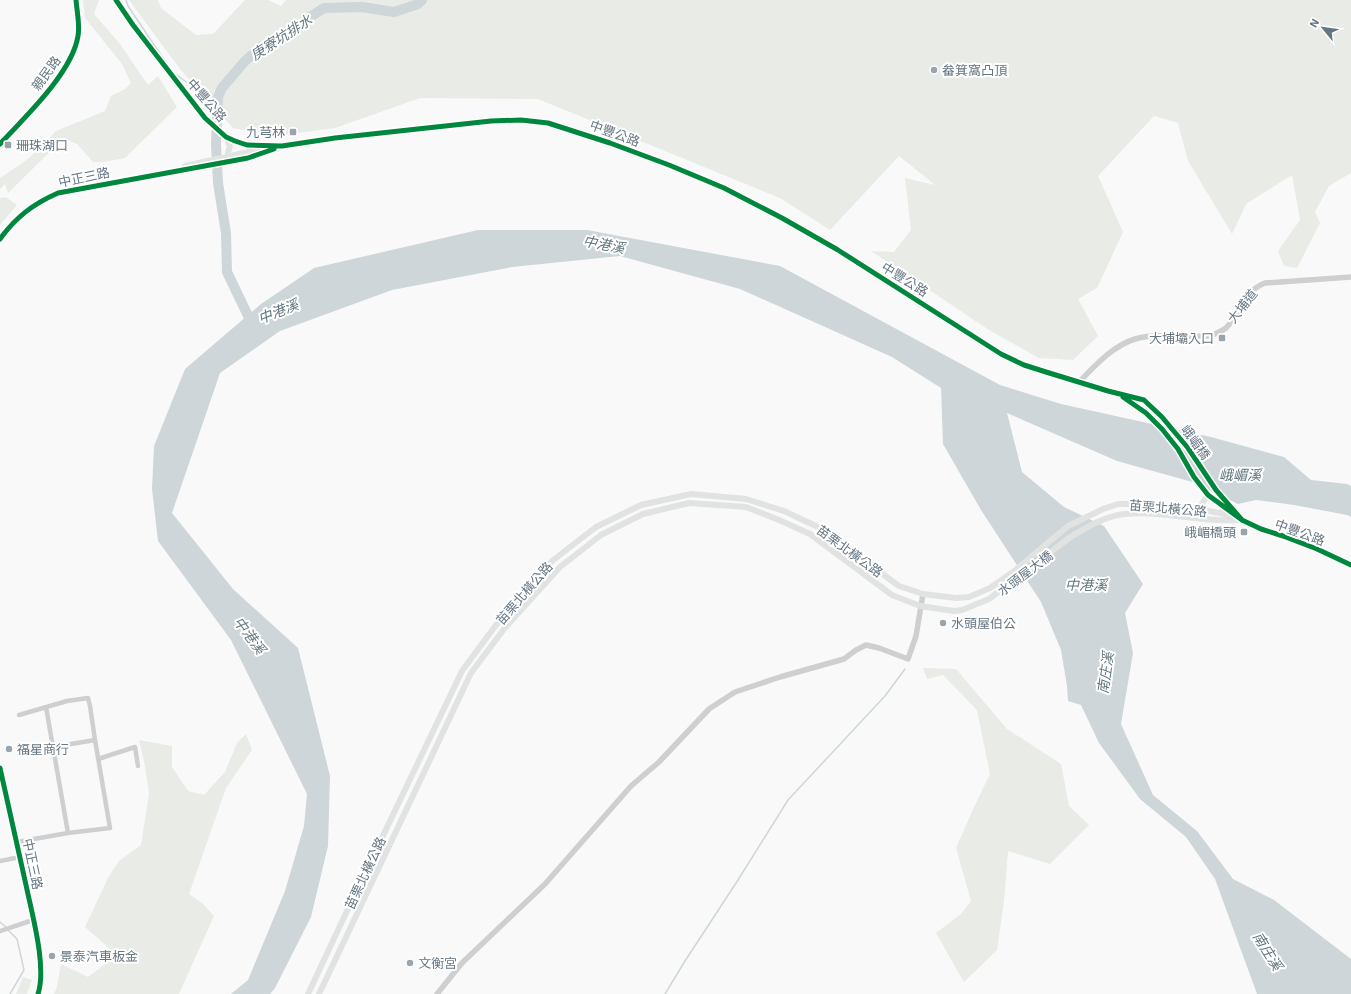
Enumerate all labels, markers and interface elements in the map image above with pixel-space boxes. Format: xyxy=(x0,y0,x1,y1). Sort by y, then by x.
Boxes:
north arrow xyxy=(1303,8,1343,48)
water label: 庚寮坑排水 xyxy=(247,10,316,63)
text: N xyxy=(1306,16,1321,30)
street label: 親民路 xyxy=(28,53,64,93)
place label: 畚箕窩凸頂 xyxy=(942,62,1008,78)
marker: 畚箕窩凸頂 xyxy=(929,65,939,75)
street label: 中豐公路 xyxy=(184,75,230,125)
street label: 中豐公路 xyxy=(588,117,642,149)
place label: 九芎林 xyxy=(246,124,285,140)
marker: 九芎林 xyxy=(288,127,298,137)
place label: 珊珠湖口 xyxy=(16,137,68,153)
marker: 珊珠湖口 xyxy=(3,140,13,150)
street label: 中正三路 xyxy=(57,164,111,190)
water label: 中港溪 xyxy=(582,232,628,257)
street label: 中豐公路 xyxy=(879,258,931,300)
street label: 大埔道 xyxy=(1224,286,1260,326)
water label: 中港溪 xyxy=(255,295,303,327)
place label: 大埔壩入口 xyxy=(1149,330,1214,346)
marker: 大埔壩入口 xyxy=(1217,333,1227,343)
street label: 峨嵋橋 xyxy=(1178,422,1214,462)
water label: 峨嵋溪 xyxy=(1219,466,1263,483)
street label: 苗栗北橫公路 xyxy=(1128,497,1208,519)
street label: 中豐公路 xyxy=(1273,516,1327,548)
street label: 苗栗北橫公路 xyxy=(814,522,886,580)
place label: 峨嵋橋頭 xyxy=(1184,524,1236,540)
marker: 峨嵋橋頭 xyxy=(1239,527,1249,537)
street label: 水頭屋大橋 xyxy=(994,547,1056,599)
street label: 苗栗北橫公路 xyxy=(492,558,556,628)
water label: 中港溪 xyxy=(1065,576,1109,593)
water label: 中港溪 xyxy=(231,613,271,658)
place label: 水頭屋伯公 xyxy=(951,615,1016,631)
marker: 水頭屋伯公 xyxy=(938,618,948,628)
water label: 南庄溪 xyxy=(1094,649,1117,695)
place label: 福星商行 xyxy=(17,741,69,757)
marker: 福星商行 xyxy=(4,744,14,754)
street label: 苗栗北橫公路 xyxy=(341,834,389,912)
street label: 中正三路 xyxy=(20,837,46,891)
water label: 南庄溪 xyxy=(1250,929,1287,975)
place label: 景泰汽車板金 xyxy=(60,948,138,964)
marker: 景泰汽車板金 xyxy=(47,951,57,961)
place label: 文衡宮 xyxy=(418,955,457,971)
marker: 文衡宮 xyxy=(405,958,415,968)

